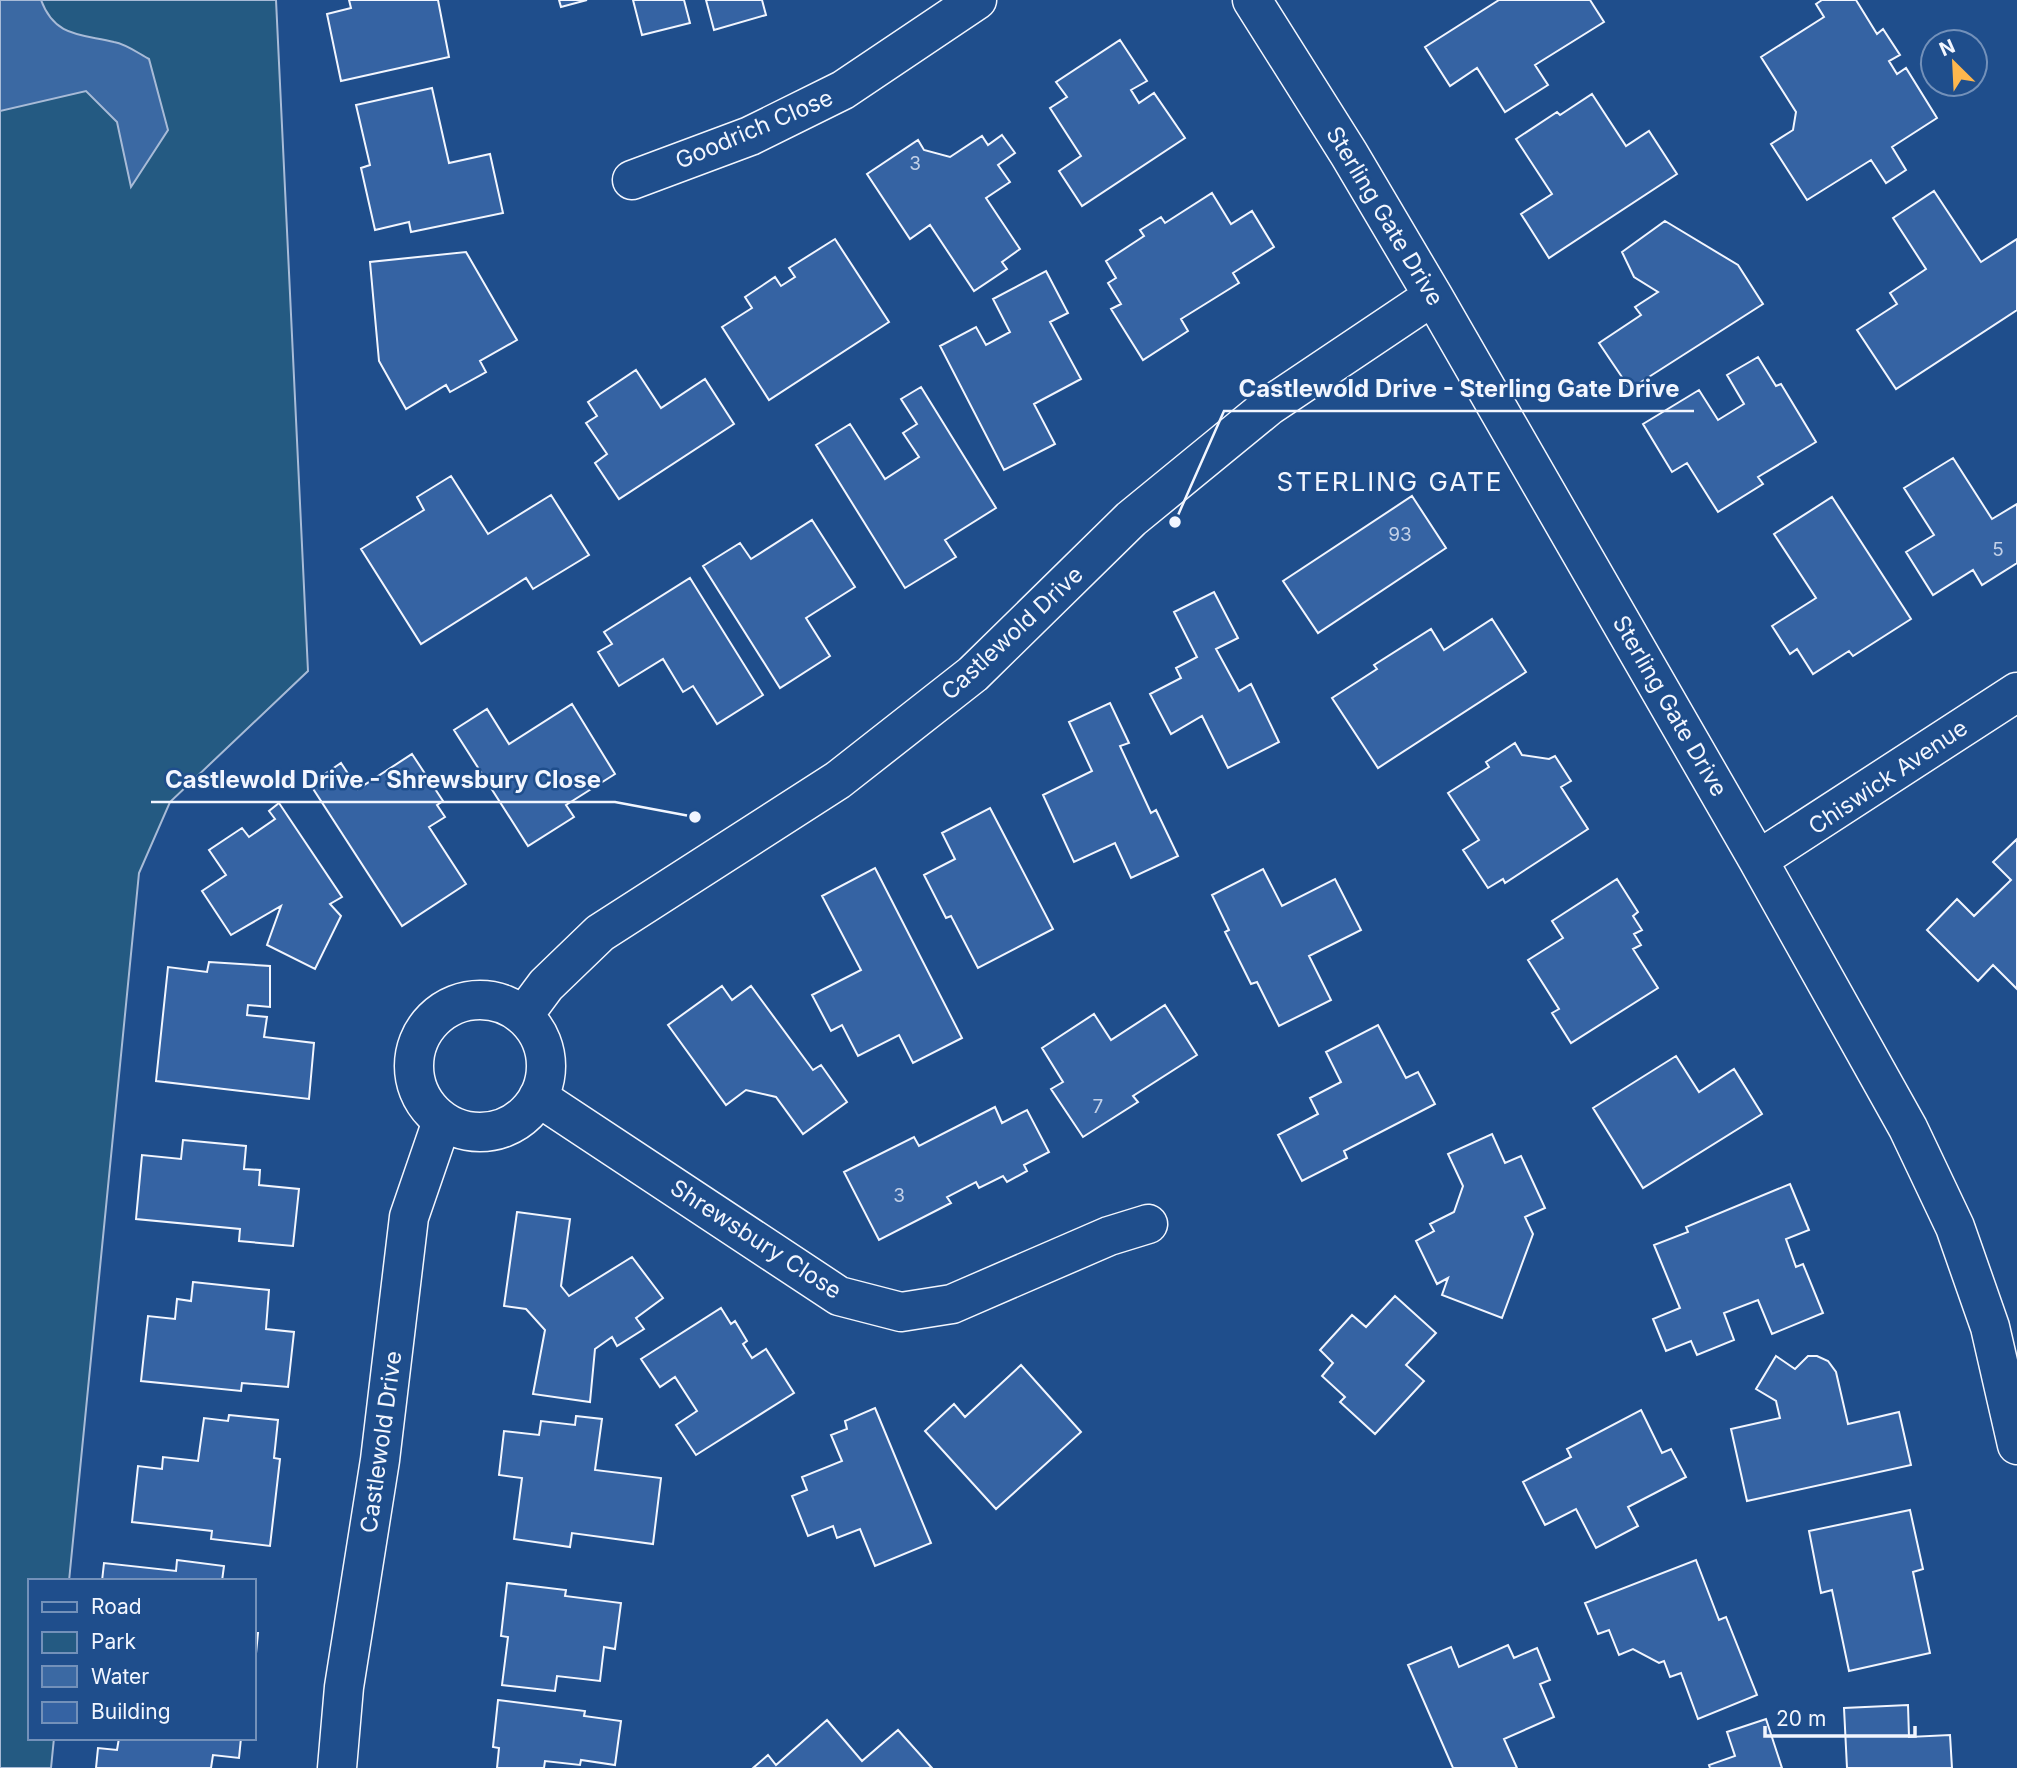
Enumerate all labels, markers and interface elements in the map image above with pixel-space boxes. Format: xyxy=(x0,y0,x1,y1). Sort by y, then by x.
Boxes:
north arrow xyxy=(1919,28,1989,98)
text: N xyxy=(1936,34,1959,61)
street label: Goodrich Close xyxy=(671,83,837,175)
street label: Sterling Gate Drive xyxy=(1320,121,1450,311)
house number: 3 xyxy=(909,152,921,175)
callout: Castlewold Drive - Sterling Gate Drive xyxy=(1224,366,1694,411)
text: Castlewold Drive - Sterling Gate Drive xyxy=(1238,374,1680,403)
district label: STERLING GATE xyxy=(1277,466,1503,497)
house number: 93 xyxy=(1388,523,1412,546)
house number: 5 xyxy=(1992,538,2004,561)
street label: Castlewold Drive xyxy=(935,560,1089,706)
street label: Sterling Gate Drive xyxy=(1607,611,1733,801)
street label: Chiswick Avenue xyxy=(1803,714,1973,840)
callout: Castlewold Drive - Shrewsbury Close xyxy=(151,757,615,802)
text: Castlewold Drive - Shrewsbury Close xyxy=(165,765,601,794)
house number: 7 xyxy=(1093,1095,1103,1118)
street label: Shrewsbury Close xyxy=(665,1173,847,1305)
house number: 3 xyxy=(893,1184,905,1207)
street label: Castlewold Drive xyxy=(354,1349,408,1535)
legend xyxy=(28,1579,256,1740)
text: Road xyxy=(91,1594,142,1619)
text: Park xyxy=(91,1629,136,1654)
text: Water xyxy=(91,1664,149,1689)
scale bar xyxy=(1765,1694,1916,1738)
text: Building xyxy=(91,1699,171,1724)
text: 20 m xyxy=(1776,1706,1826,1731)

